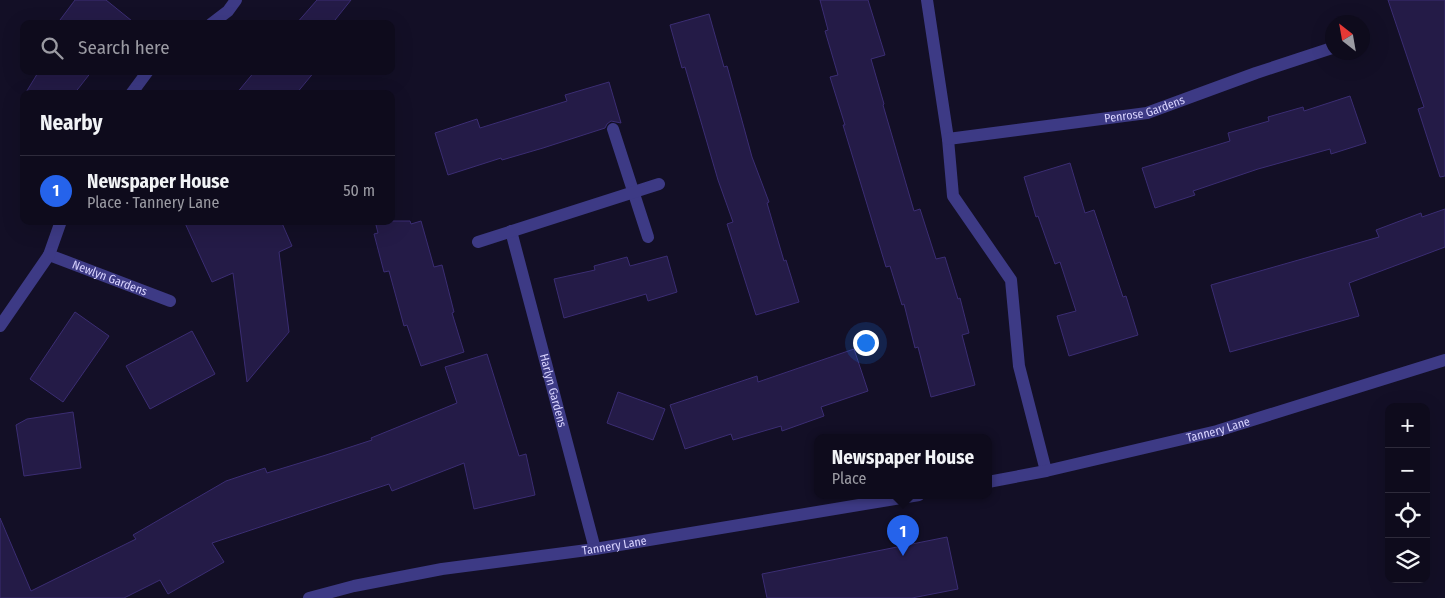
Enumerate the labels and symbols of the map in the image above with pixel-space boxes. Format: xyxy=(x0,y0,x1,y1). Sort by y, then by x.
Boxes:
north arrow xyxy=(1325,15,1370,60)
street label: Penrose Gardens xyxy=(1103,93,1187,126)
street label: Newlyn Gardens xyxy=(70,257,149,299)
your location xyxy=(853,330,879,356)
street label: Harlyn Gardens xyxy=(537,352,570,429)
street label: Tannery Lane xyxy=(1185,414,1252,445)
pin: 1 xyxy=(887,515,919,556)
street label: Tannery Lane xyxy=(581,534,648,558)

